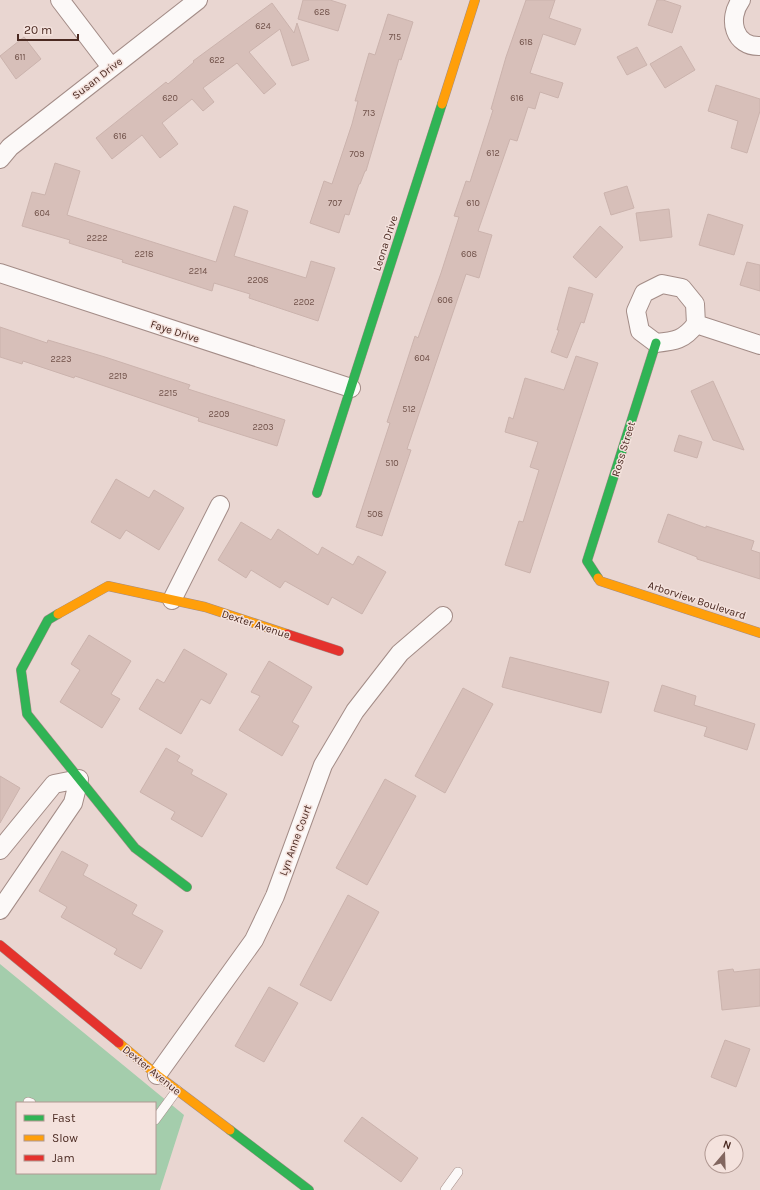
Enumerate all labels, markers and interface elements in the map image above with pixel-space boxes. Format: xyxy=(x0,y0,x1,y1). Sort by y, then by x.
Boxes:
house number: 628 xyxy=(314,7,330,17)
scale bar xyxy=(18,16,78,42)
house number: 624 xyxy=(255,21,271,31)
text: 20 m xyxy=(24,23,52,37)
house number: 715 xyxy=(389,32,401,42)
house number: 618 xyxy=(519,37,533,47)
house number: 611 xyxy=(14,52,26,62)
street label: Susan Drive xyxy=(70,55,125,102)
house number: 622 xyxy=(209,55,225,65)
house number: 620 xyxy=(162,93,178,103)
house number: 616 xyxy=(510,93,524,103)
house number: 713 xyxy=(363,108,375,118)
house number: 616 xyxy=(113,131,127,141)
house number: 612 xyxy=(486,148,500,158)
house number: 709 xyxy=(350,149,364,159)
house number: 707 xyxy=(328,198,343,208)
house number: 610 xyxy=(466,198,480,208)
house number: 604 xyxy=(34,208,50,218)
street label: Leona Drive xyxy=(370,213,401,273)
house number: 2222 xyxy=(87,233,107,243)
house number: 2218 xyxy=(135,249,154,259)
house number: 608 xyxy=(461,249,477,259)
house number: 2214 xyxy=(189,266,207,276)
house number: 2208 xyxy=(247,275,269,285)
house number: 606 xyxy=(437,295,453,305)
house number: 2202 xyxy=(294,297,315,307)
street label: Faye Drive xyxy=(149,317,201,346)
house number: 604 xyxy=(414,353,430,363)
house number: 2223 xyxy=(51,354,71,364)
house number: 2219 xyxy=(109,371,127,381)
house number: 2215 xyxy=(159,388,177,398)
house number: 512 xyxy=(402,404,416,414)
house number: 2209 xyxy=(209,409,230,419)
street label: Ross Street xyxy=(609,420,638,478)
house number: 2203 xyxy=(252,422,274,432)
house number: 510 xyxy=(385,458,399,468)
house number: 508 xyxy=(367,509,383,519)
street label: Arborview Boulevard xyxy=(646,579,747,622)
street label: Dexter Avenue xyxy=(220,607,292,642)
street label: Lyn Anne Court xyxy=(277,803,314,877)
street label: Dexter Avenue xyxy=(120,1043,184,1098)
legend xyxy=(16,1102,156,1174)
text: Fast xyxy=(52,1111,76,1125)
text: Slow xyxy=(52,1131,78,1145)
north arrow xyxy=(704,1134,744,1174)
text: N xyxy=(721,1138,733,1152)
text: Jam xyxy=(52,1151,75,1165)

